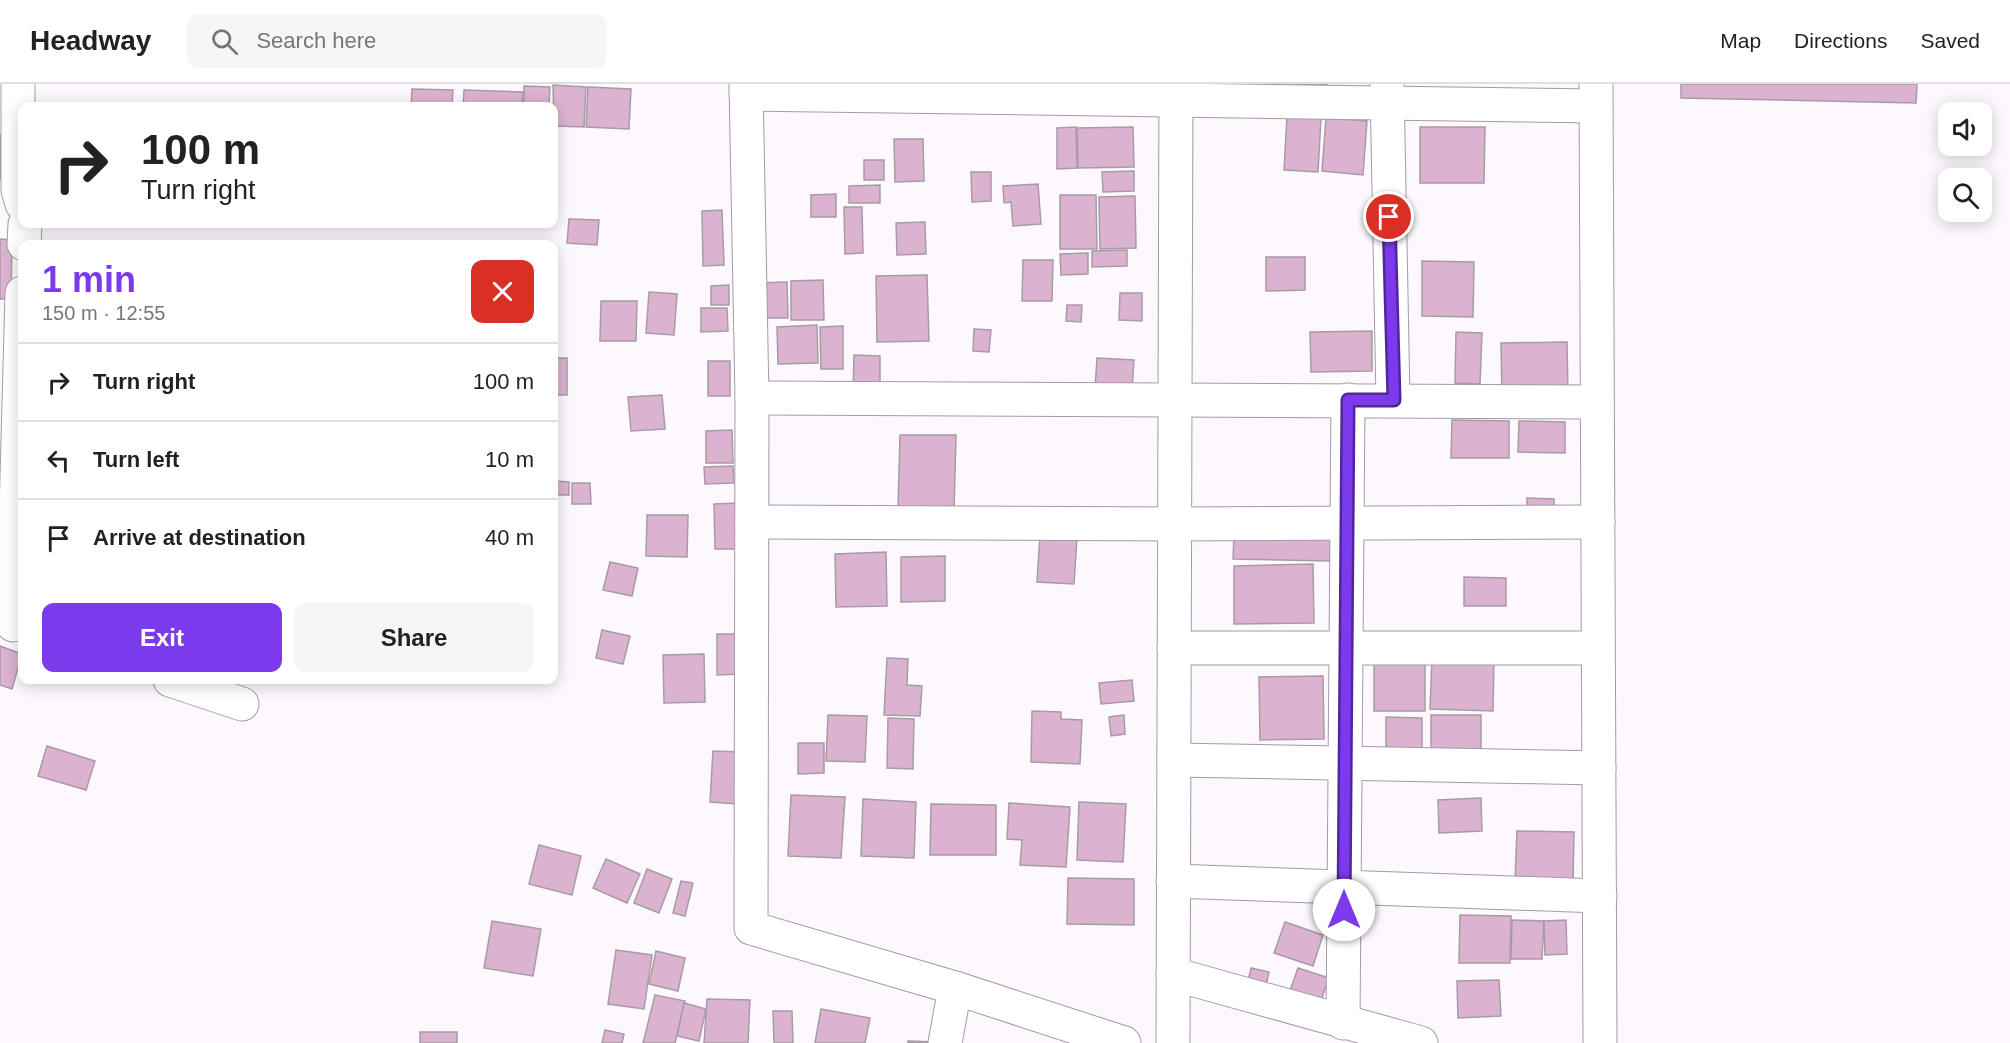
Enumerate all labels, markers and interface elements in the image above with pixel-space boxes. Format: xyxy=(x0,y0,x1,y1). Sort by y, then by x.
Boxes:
search box xyxy=(187,14,607,68)
text: Headway xyxy=(30,25,151,56)
icon: search xyxy=(208,25,241,58)
text: Search here xyxy=(256,28,376,53)
text: Map xyxy=(1720,29,1761,52)
text: Directions xyxy=(1794,29,1887,52)
text: Saved xyxy=(1920,29,1980,52)
map controls xyxy=(1938,102,1992,222)
button: sound xyxy=(1938,102,1992,156)
icon: right xyxy=(42,126,120,204)
text: 100 m xyxy=(141,126,260,173)
button: search xyxy=(1938,168,1992,222)
text: Turn right xyxy=(141,175,256,205)
pin xyxy=(1363,191,1414,242)
icon: arrive xyxy=(1372,200,1405,233)
text: 1 min xyxy=(42,259,136,300)
button: close xyxy=(471,260,534,323)
text: 150 m · 12:55 xyxy=(42,302,165,324)
icon: right xyxy=(42,366,75,399)
text: Turn right xyxy=(93,369,195,394)
text: 100 m xyxy=(473,369,534,394)
icon: left xyxy=(42,444,75,477)
text: Turn left xyxy=(93,447,179,472)
text: 10 m xyxy=(485,447,534,472)
icon: arrive xyxy=(42,522,75,555)
text: Arrive at destination xyxy=(93,525,306,550)
text: 40 m xyxy=(485,525,534,550)
button: Exit xyxy=(42,603,282,672)
button: Share xyxy=(294,603,534,672)
position arrow xyxy=(1312,878,1376,942)

